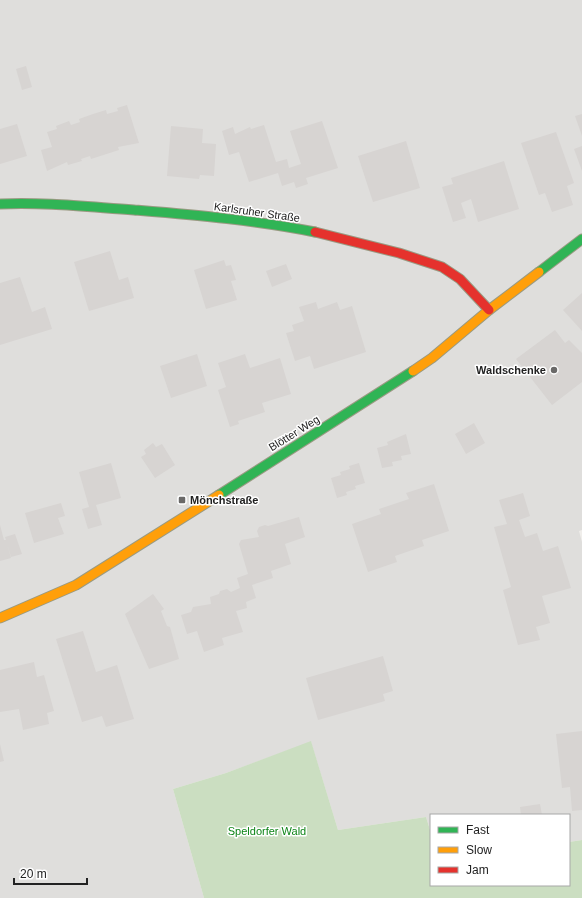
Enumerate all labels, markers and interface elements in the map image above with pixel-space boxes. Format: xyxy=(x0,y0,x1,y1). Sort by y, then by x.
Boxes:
street label: Karlsruher Straße xyxy=(213,200,301,224)
place label: Waldschenke xyxy=(476,364,546,376)
marker: Waldschenke xyxy=(549,365,559,375)
street label: Blötter Weg xyxy=(267,413,321,453)
place label: Mönchstraße xyxy=(190,494,258,506)
marker: Mönchstraße xyxy=(177,495,187,505)
legend xyxy=(430,814,570,886)
text: Fast xyxy=(466,823,490,837)
park label: Speldorfer Wald xyxy=(228,825,306,837)
text: Slow xyxy=(466,843,492,857)
scale bar xyxy=(14,860,87,886)
text: Jam xyxy=(466,863,489,877)
text: 20 m xyxy=(20,867,47,881)

